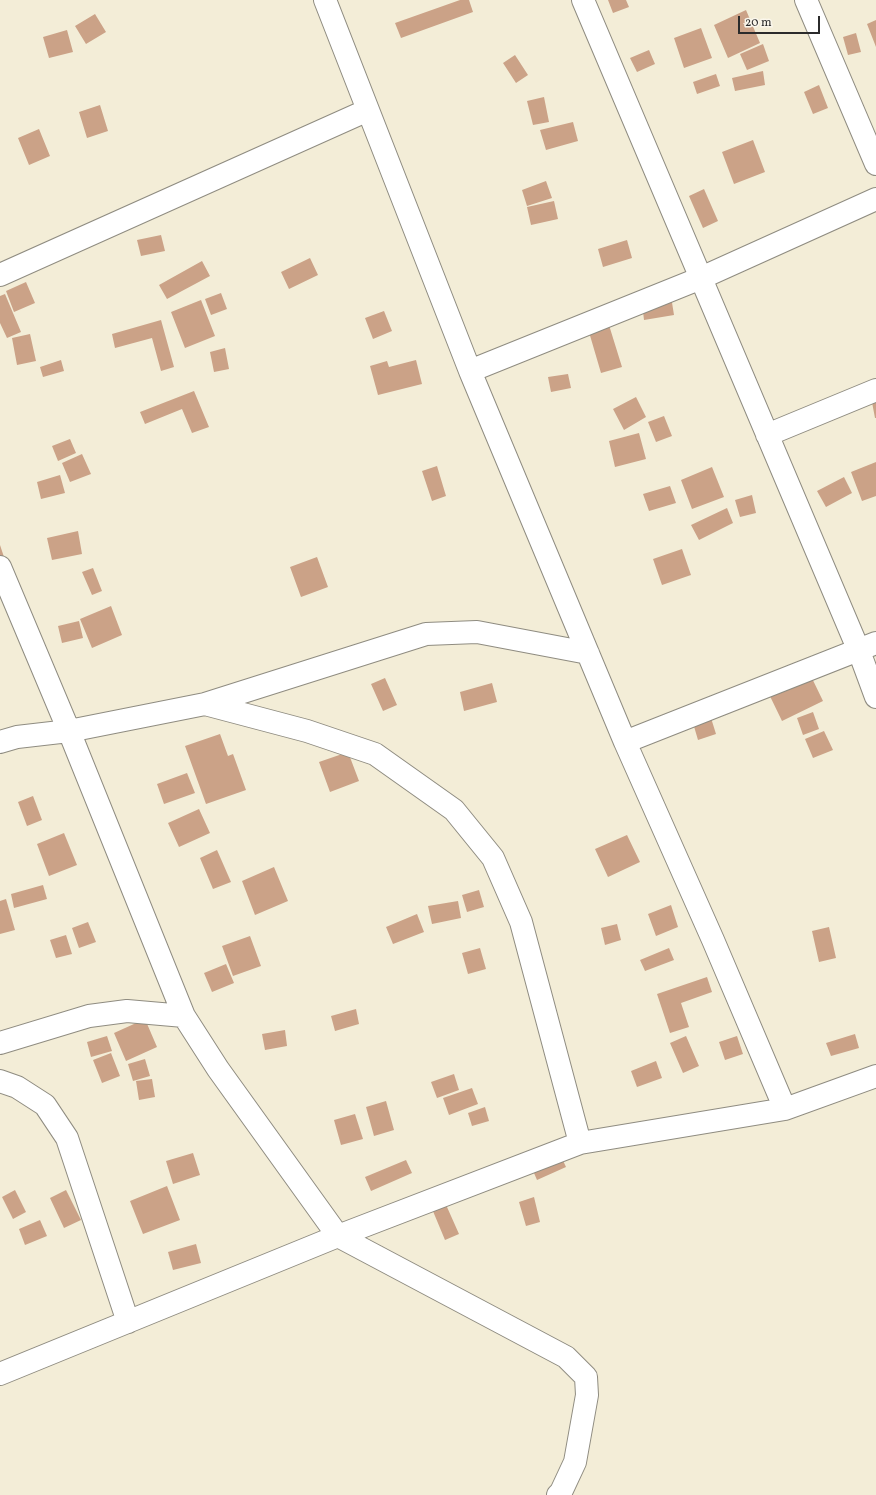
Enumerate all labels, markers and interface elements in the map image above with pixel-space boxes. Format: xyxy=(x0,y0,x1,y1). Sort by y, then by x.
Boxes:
scale bar xyxy=(740,8,822,34)
text: 20 m xyxy=(745,15,772,31)

